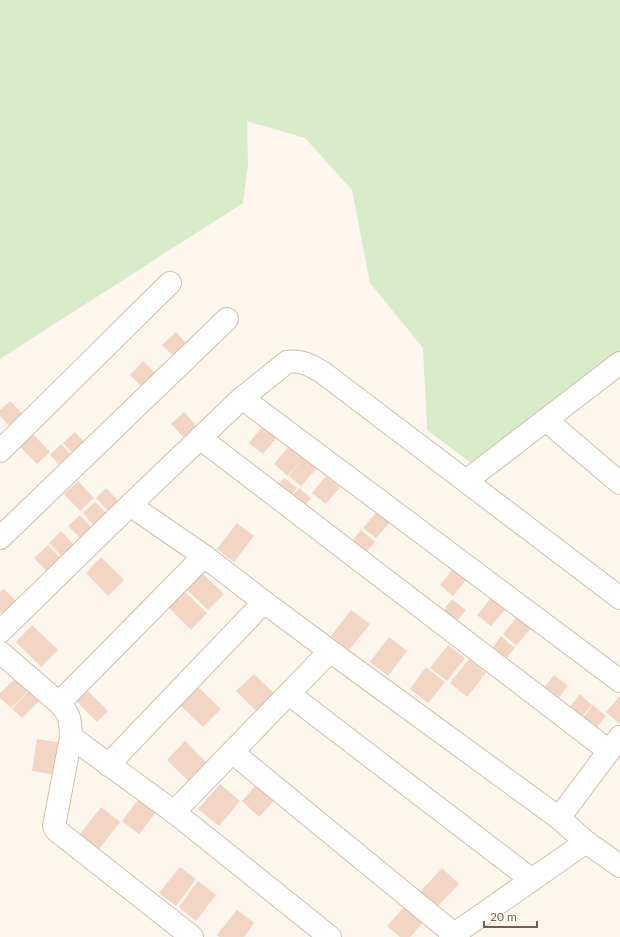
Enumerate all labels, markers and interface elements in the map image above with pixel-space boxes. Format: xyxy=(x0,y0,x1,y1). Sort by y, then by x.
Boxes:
scale bar xyxy=(484,903,537,929)
text: 20 m xyxy=(490,909,517,924)

